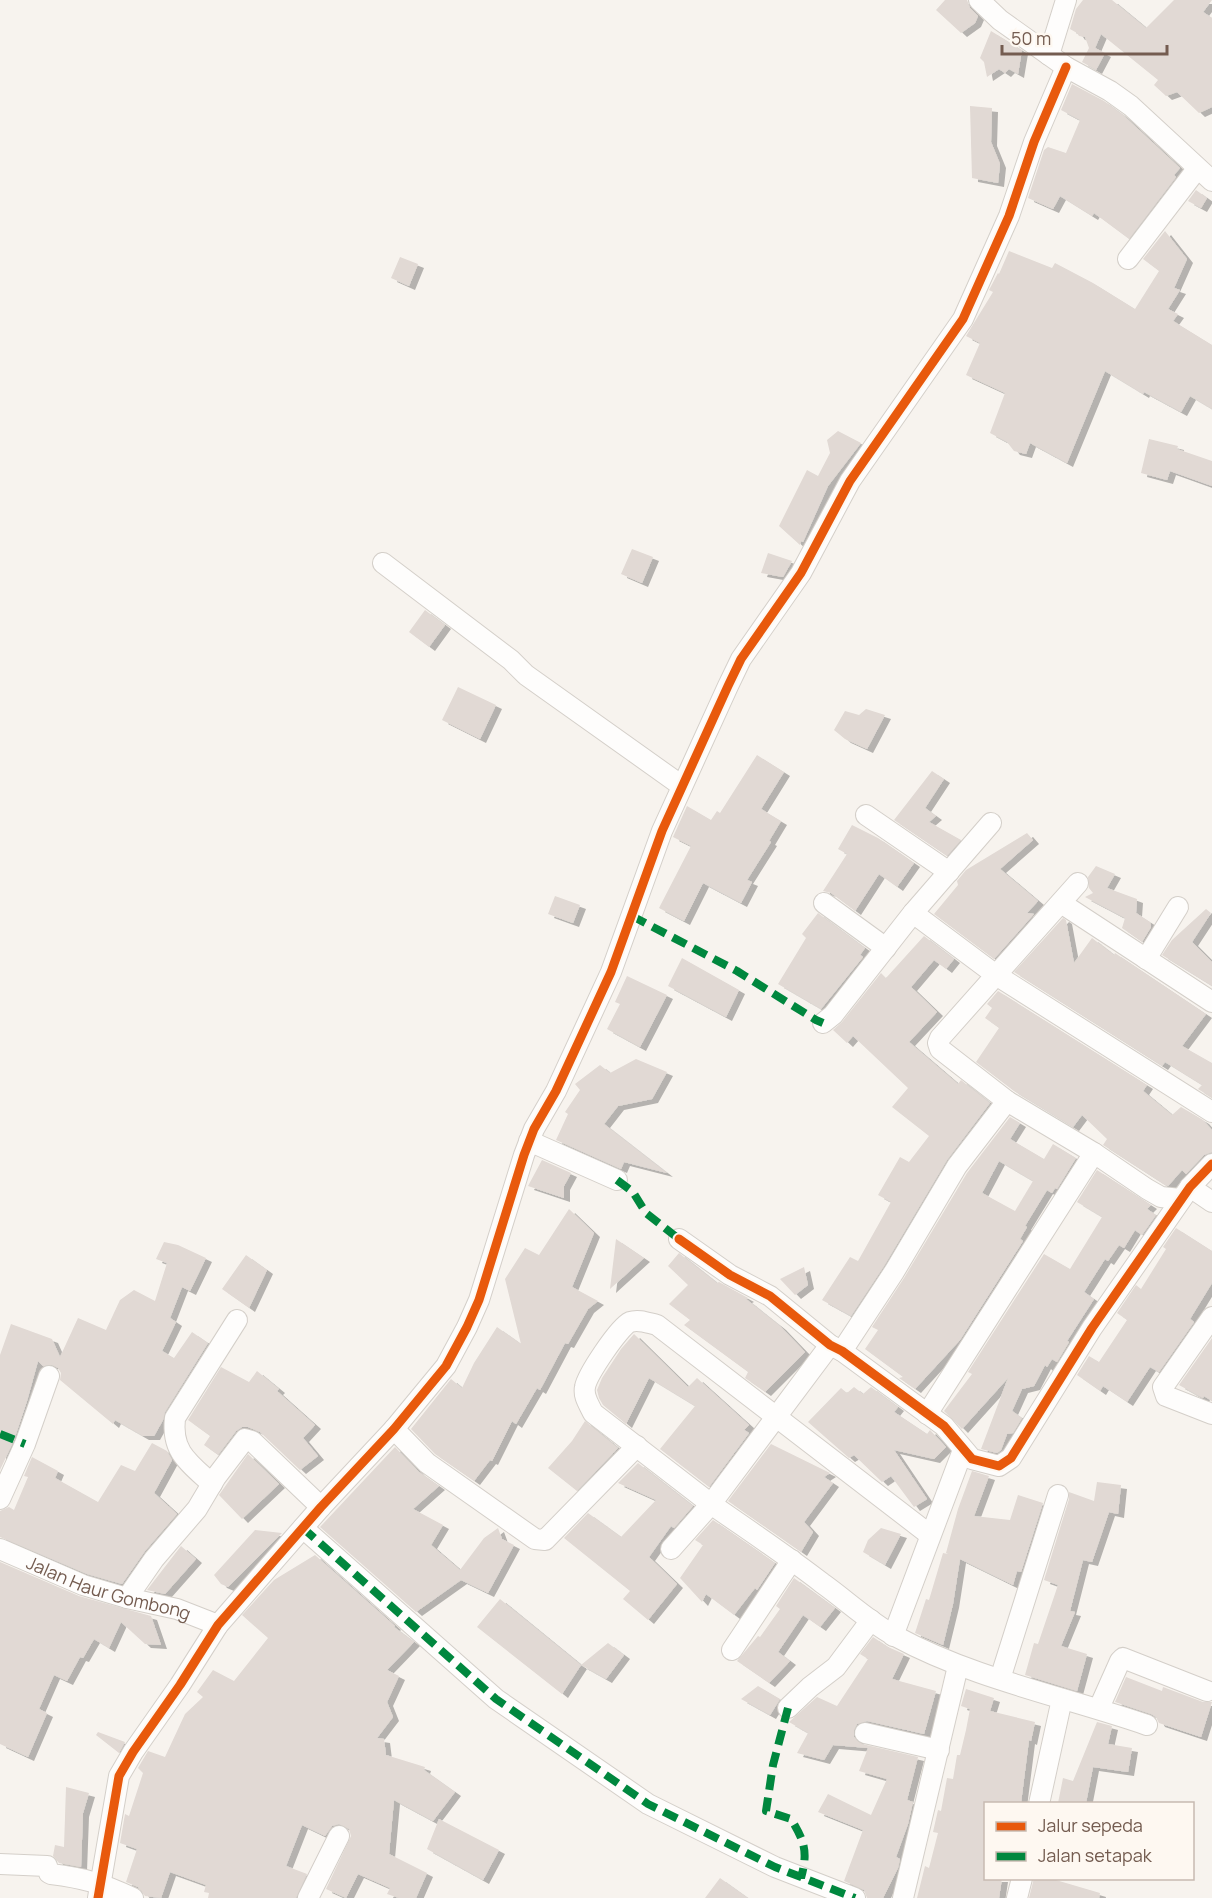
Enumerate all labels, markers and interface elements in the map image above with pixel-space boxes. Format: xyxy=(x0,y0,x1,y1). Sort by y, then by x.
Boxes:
scale bar xyxy=(1002,18,1167,56)
text: 50 m xyxy=(1011,26,1051,50)
street label: Jalan Haur Gombong xyxy=(23,1550,194,1625)
legend xyxy=(984,1802,1194,1880)
text: Jalur sepeda xyxy=(1038,1813,1143,1837)
text: Jalan setapak xyxy=(1038,1843,1153,1867)

